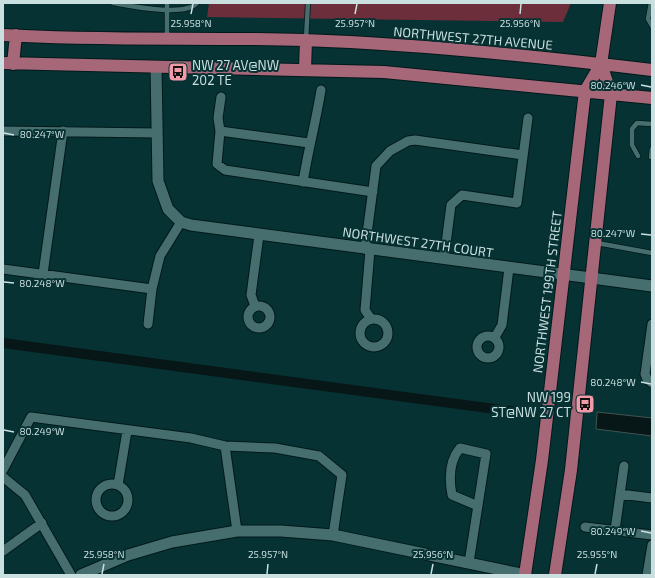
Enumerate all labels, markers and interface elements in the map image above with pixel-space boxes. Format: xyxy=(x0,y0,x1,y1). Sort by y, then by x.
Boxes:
text: 25.958°N xyxy=(170,17,212,29)
text: 25.957°N xyxy=(335,17,375,29)
text: 25.956°N xyxy=(500,17,540,29)
street label: NORTHWEST 27TH AVENUE xyxy=(393,23,553,53)
place label: NW 27 AV@NW 202 TE xyxy=(192,57,279,88)
bus stop icon: NW 27 AV@NW 202 TE xyxy=(167,61,189,83)
text: 80.246°W xyxy=(591,79,636,91)
text: 80.247°W xyxy=(20,128,65,140)
street label: NORTHWEST 199TH STREET xyxy=(529,210,565,374)
street label: NORTHWEST 27TH COURT xyxy=(342,223,495,261)
text: 80.247°W xyxy=(591,227,636,239)
text: 80.248°W xyxy=(19,277,65,289)
text: 80.248°W xyxy=(590,376,636,388)
place label: NW 199 ST@NW 27 CT xyxy=(491,389,571,420)
bus stop icon: NW 199 ST@NW 27 CT xyxy=(574,393,596,415)
text: 80.249°W xyxy=(20,425,65,437)
text: 80.249°W xyxy=(591,525,636,537)
text: 25.958°N xyxy=(83,548,125,560)
text: 25.957°N xyxy=(248,548,288,560)
text: 25.956°N xyxy=(413,548,453,560)
text: 25.955°N xyxy=(577,548,617,560)

